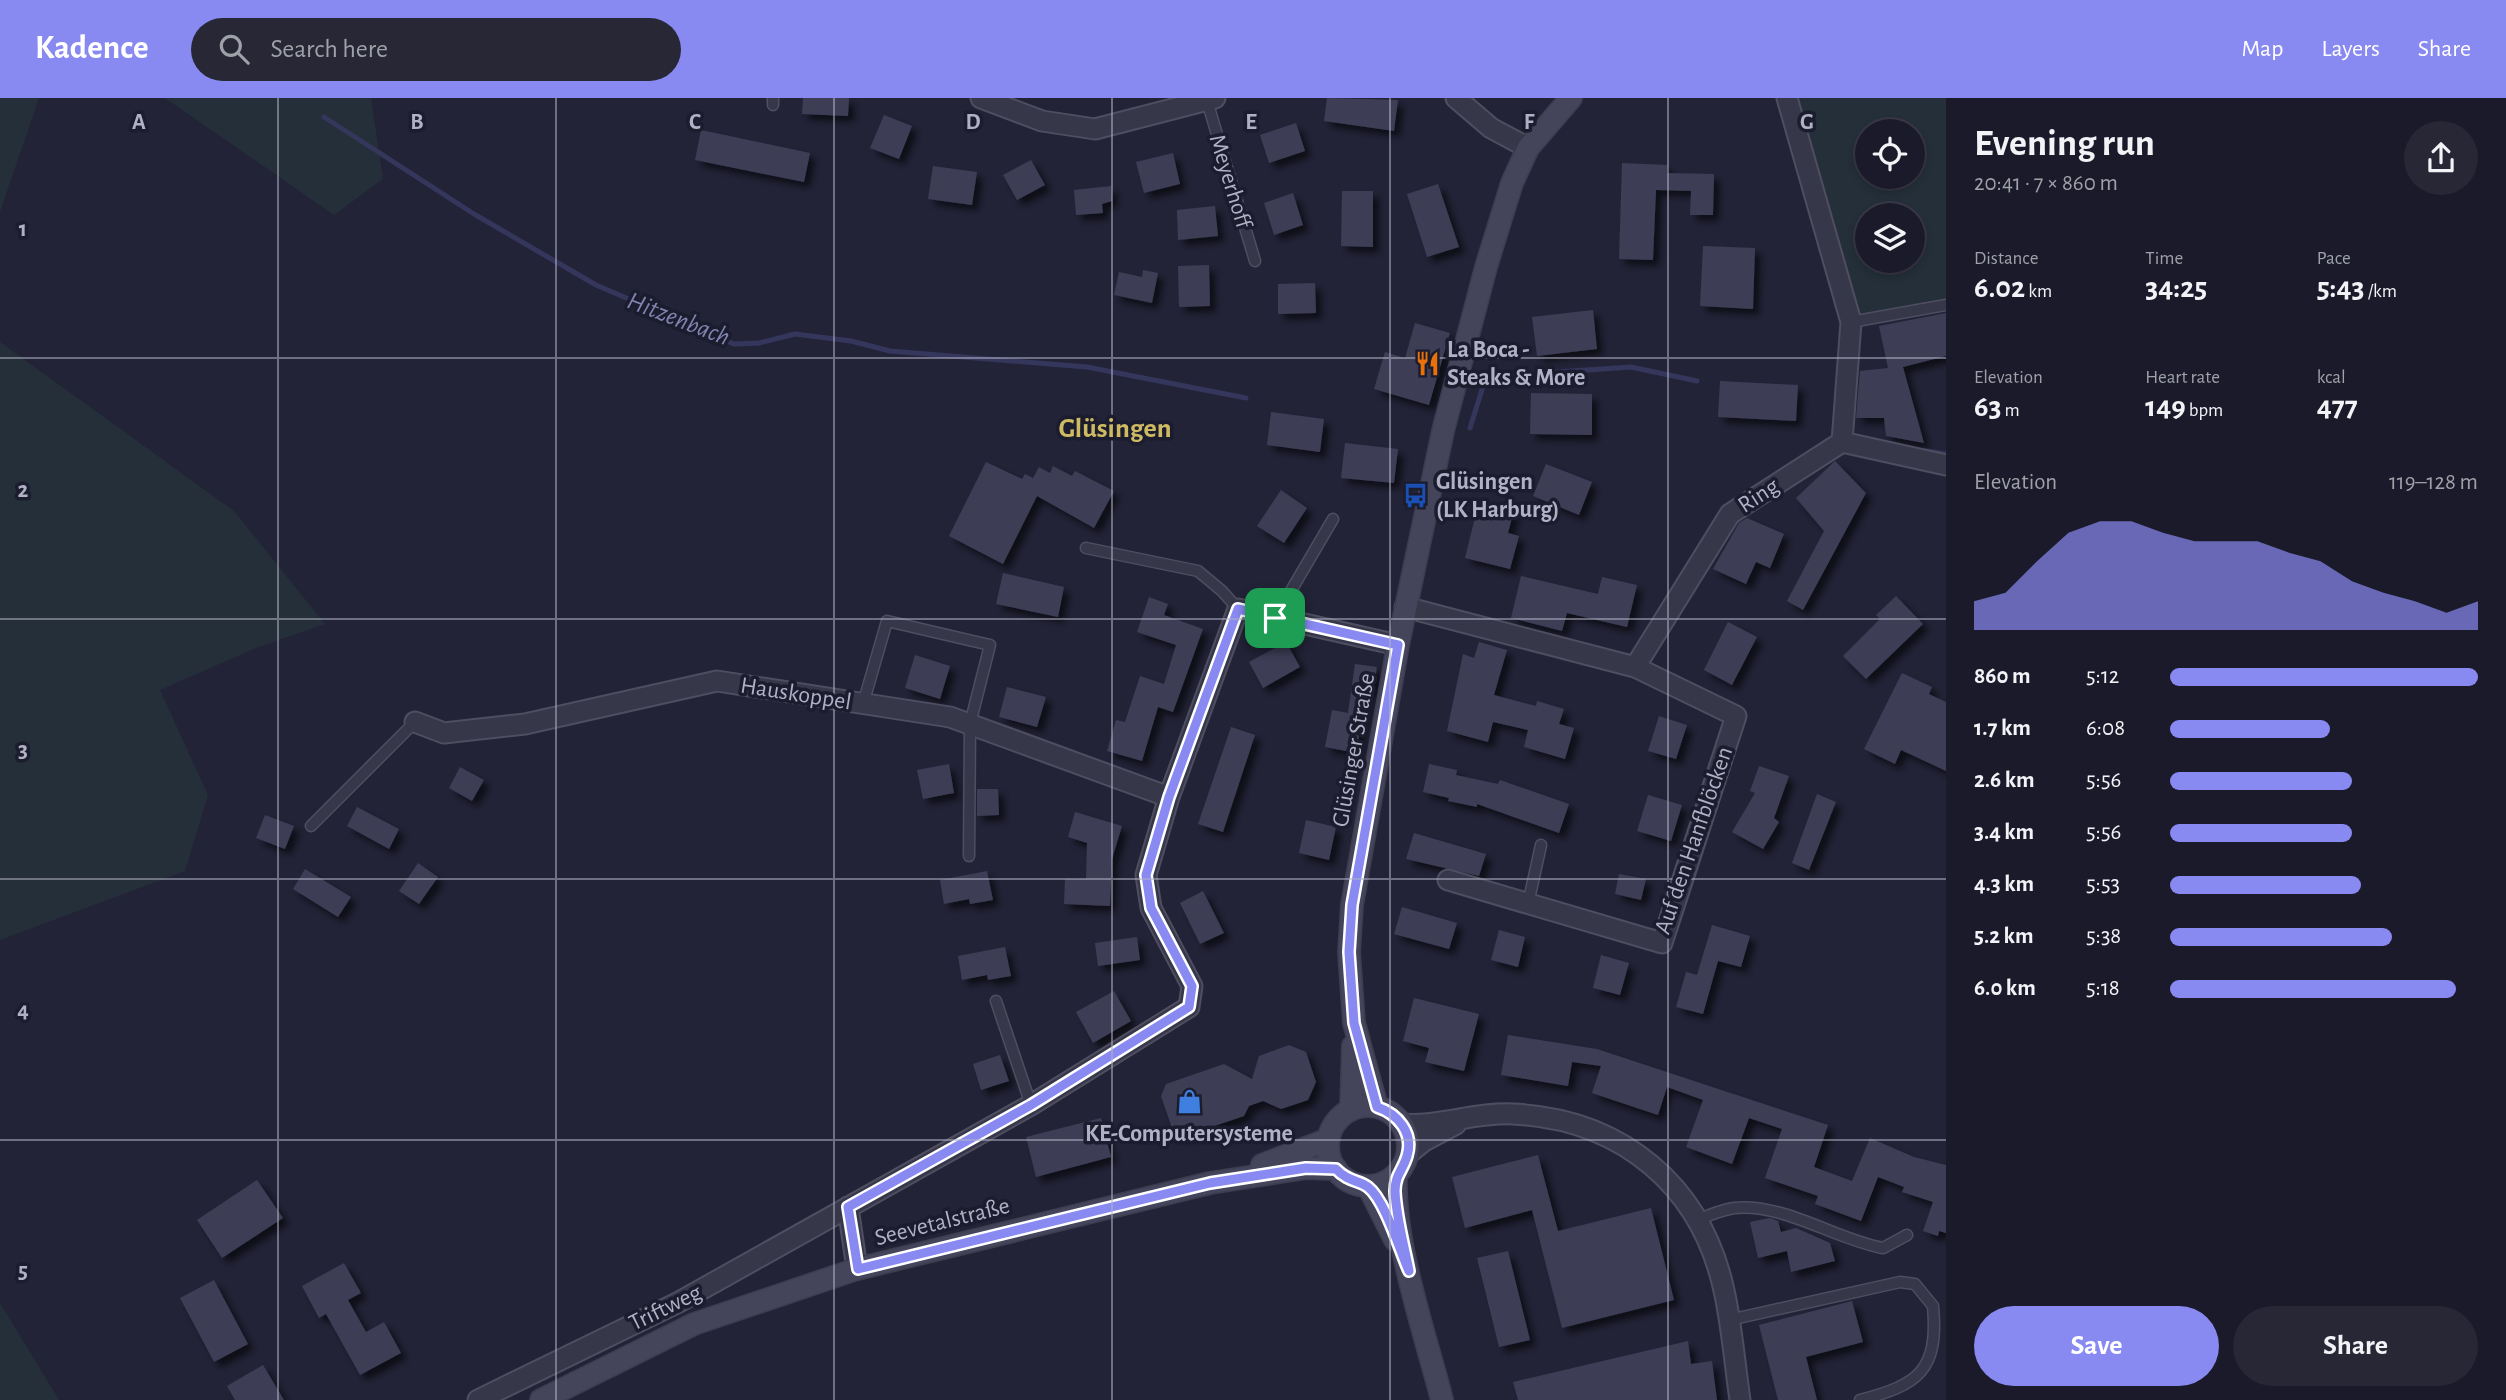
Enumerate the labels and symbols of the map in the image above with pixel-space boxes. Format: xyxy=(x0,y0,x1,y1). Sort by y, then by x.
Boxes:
text: A xyxy=(132,111,146,134)
text: B xyxy=(410,111,424,134)
text: C xyxy=(689,111,701,134)
text: D xyxy=(965,111,981,134)
text: E xyxy=(1245,111,1257,134)
text: F xyxy=(1524,111,1535,134)
text: G xyxy=(1800,111,1814,134)
street label: Meyerhoff xyxy=(1204,132,1256,233)
text: 1 xyxy=(19,218,27,241)
water label: Hitzenbach xyxy=(624,288,734,350)
place label: La Boca - Steaks & More xyxy=(1447,338,1585,390)
restaurant icon: La Boca - Steaks & More xyxy=(1413,349,1441,377)
district label: Glüsingen xyxy=(1058,415,1172,443)
place label: Glüsingen (LK Harburg) xyxy=(1436,470,1559,522)
street label: Ring xyxy=(1734,474,1783,518)
text: 2 xyxy=(18,479,29,502)
bus stop icon: Glüsingen (LK Harburg) xyxy=(1402,481,1430,509)
pin xyxy=(1245,588,1305,648)
street label: Glüsinger Straße xyxy=(1329,671,1379,829)
street label: Hauskoppel xyxy=(739,673,853,715)
text: 3 xyxy=(18,739,28,762)
street label: Auf den Hanfblöcken xyxy=(1651,744,1737,937)
text: 4 xyxy=(17,999,29,1022)
shop icon: KE-Computersysteme xyxy=(1175,1088,1203,1116)
place label: KE-Computersysteme xyxy=(1085,1122,1293,1146)
street label: Seevetalstraße xyxy=(872,1194,1012,1250)
text: 5 xyxy=(18,1260,28,1283)
street label: Triftweg xyxy=(625,1280,706,1336)

